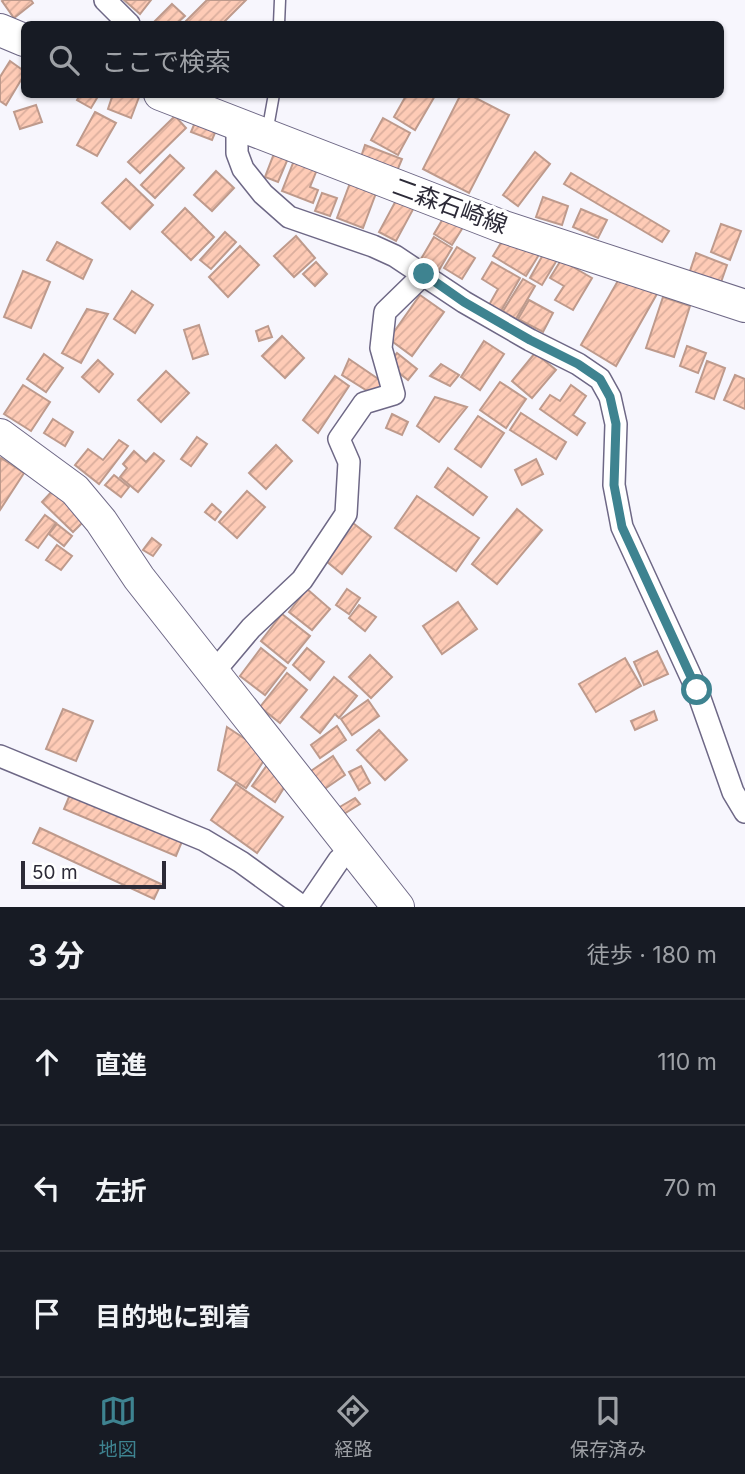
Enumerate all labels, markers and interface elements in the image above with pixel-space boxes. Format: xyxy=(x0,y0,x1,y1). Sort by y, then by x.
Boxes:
search box xyxy=(21,21,724,98)
icon: search xyxy=(45,41,83,79)
text: ここで検索 xyxy=(101,46,231,77)
street label: 二森石崎線 xyxy=(389,171,512,240)
route end xyxy=(408,258,439,289)
route start xyxy=(681,674,712,705)
scale bar xyxy=(21,858,166,890)
text: 50 m xyxy=(32,861,78,884)
text: 3 分 xyxy=(28,937,84,973)
text: 徒歩 · 180 m xyxy=(587,941,717,969)
icon: ahead xyxy=(28,1043,66,1081)
text: 110 m xyxy=(657,1048,717,1076)
text: 直進 xyxy=(95,1049,147,1080)
icon: left xyxy=(28,1169,66,1207)
text: 70 m xyxy=(663,1174,717,1202)
text: 左折 xyxy=(95,1175,147,1206)
icon: arrive xyxy=(28,1295,66,1333)
text: 目的地に到着 xyxy=(95,1301,251,1332)
tab: 地図 xyxy=(99,1392,137,1461)
tab: 経路 xyxy=(334,1392,372,1461)
tab: 保存済み xyxy=(570,1392,646,1461)

